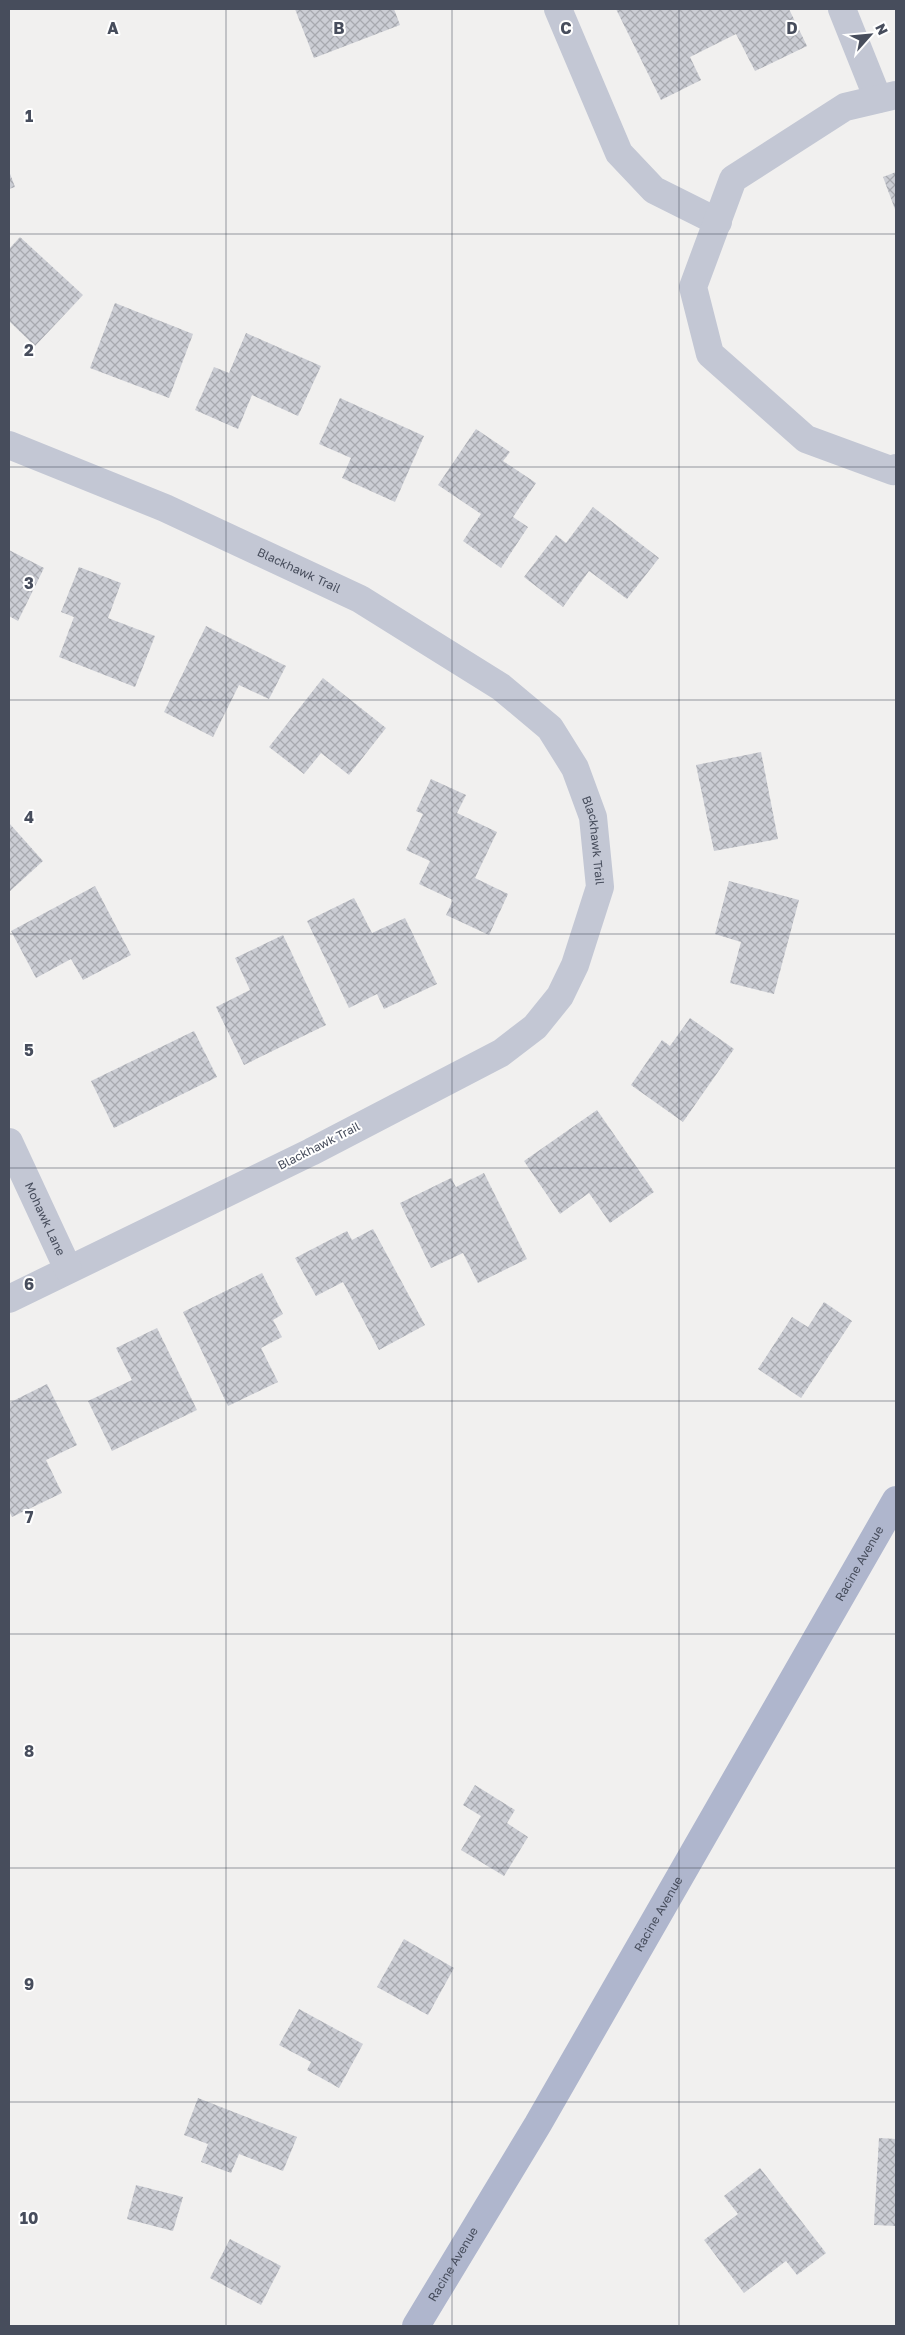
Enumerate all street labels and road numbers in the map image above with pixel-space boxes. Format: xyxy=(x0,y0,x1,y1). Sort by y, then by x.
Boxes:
street label: Blackhawk Trail xyxy=(255,544,343,596)
street label: Blackhawk Trail xyxy=(579,794,608,886)
street label: Blackhawk Trail xyxy=(275,1118,363,1173)
street label: Mohawk Lane xyxy=(22,1180,69,1258)
street label: Racine Avenue xyxy=(832,1523,887,1604)
street label: Racine Avenue xyxy=(631,1873,686,1954)
street label: Racine Avenue xyxy=(425,2224,481,2304)

